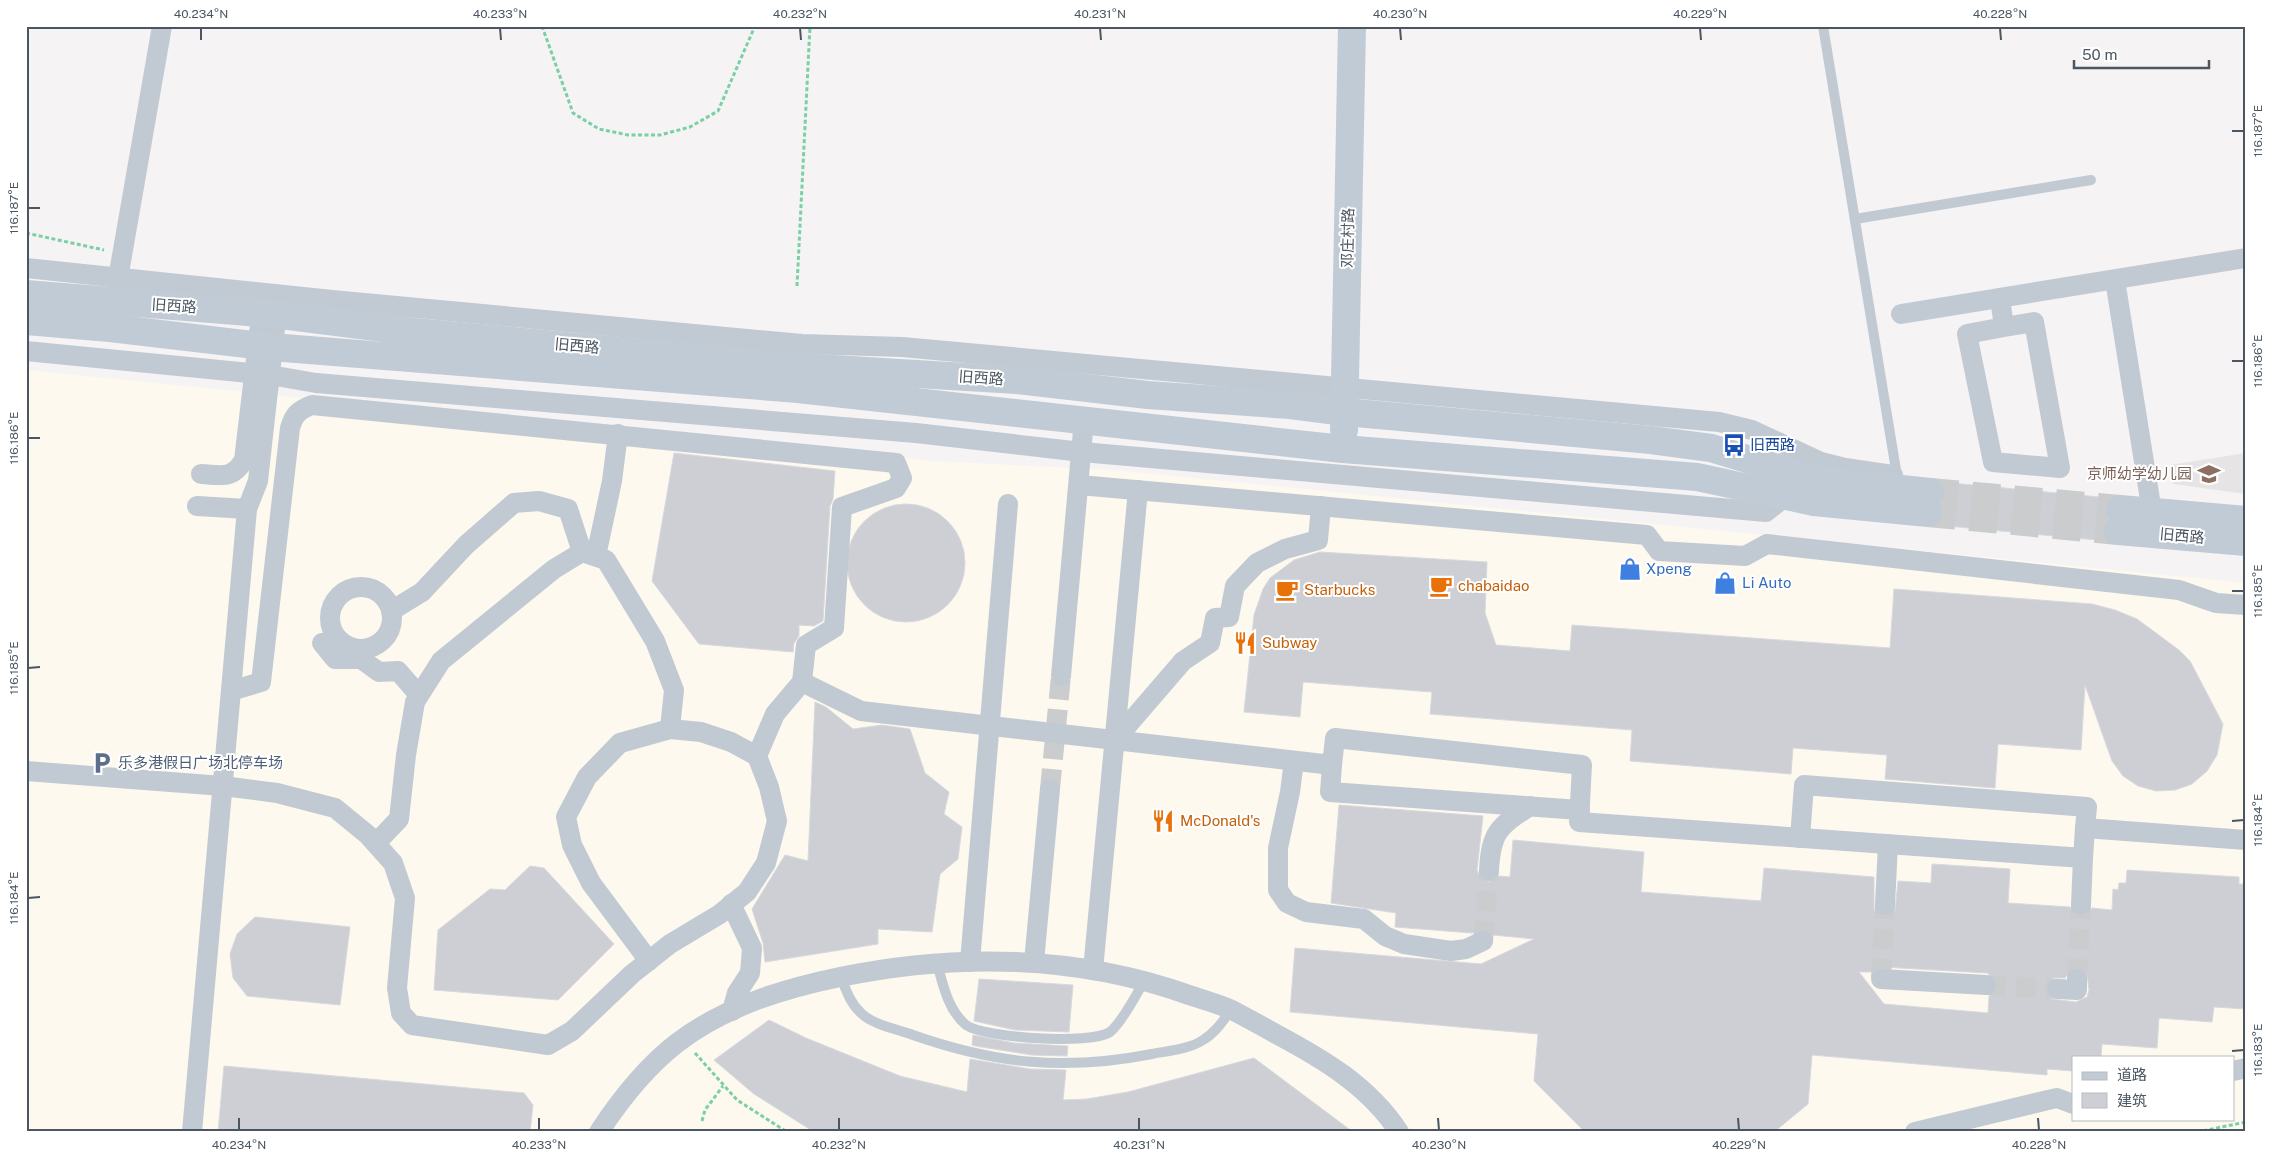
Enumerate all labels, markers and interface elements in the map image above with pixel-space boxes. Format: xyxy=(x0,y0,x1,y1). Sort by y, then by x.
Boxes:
text: 40.234°N xyxy=(174,7,228,21)
text: 40.233°N xyxy=(473,7,527,21)
text: 40.232°N xyxy=(773,7,827,21)
text: 40.231°N xyxy=(1074,7,1126,21)
text: 40.230°N xyxy=(1373,7,1427,21)
text: 40.229°N xyxy=(1673,7,1727,21)
text: 40.228°N xyxy=(1973,7,2027,21)
scale bar xyxy=(2074,38,2210,70)
text: 50 m xyxy=(2082,46,2117,63)
text: 116.187°E xyxy=(2251,105,2265,157)
text: 116.187°E xyxy=(7,182,21,234)
street label: 邓庄村路 xyxy=(1338,208,1357,268)
street label: 旧西路 xyxy=(151,295,197,316)
street label: 旧西路 xyxy=(554,335,600,356)
text: 116.186°E xyxy=(2251,335,2265,388)
street label: 旧西路 xyxy=(958,367,1004,388)
text: 116.186°E xyxy=(7,412,21,465)
bus stop icon: 旧西路 xyxy=(1721,432,1747,458)
place label: 旧西路 xyxy=(1750,436,1795,453)
school or university icon: 京师幼学幼儿园 xyxy=(2196,461,2222,487)
place label: 京师幼学幼儿园 xyxy=(2087,465,2192,482)
street label: 旧西路 xyxy=(2159,525,2205,546)
shop icon: Xpeng xyxy=(1617,556,1643,582)
place label: Xpeng xyxy=(1646,560,1692,577)
text: 116.185°E xyxy=(2251,564,2265,618)
shop icon: Li Auto xyxy=(1712,570,1738,596)
cafe icon: chabaidao xyxy=(1428,573,1454,599)
place label: Li Auto xyxy=(1742,574,1791,591)
cafe icon: Starbucks xyxy=(1274,577,1300,603)
place label: chabaidao xyxy=(1458,577,1530,594)
place label: Starbucks xyxy=(1304,581,1375,598)
restaurant icon: Subway xyxy=(1232,630,1258,656)
place label: Subway xyxy=(1262,634,1317,651)
text: 116.185°E xyxy=(7,641,21,695)
parking icon: 乐多港假日广场北停车场 xyxy=(89,750,115,776)
place label: 乐多港假日广场北停车场 xyxy=(118,754,283,771)
text: 116.184°E xyxy=(2251,793,2265,847)
restaurant icon: McDonald's xyxy=(1150,808,1176,834)
place label: McDonald's xyxy=(1180,812,1260,829)
text: 116.184°E xyxy=(7,871,21,925)
text: 116.183°E xyxy=(2251,1023,2265,1077)
legend xyxy=(2072,1056,2234,1120)
text: 道路 xyxy=(2117,1066,2147,1083)
text: 建筑 xyxy=(2117,1092,2147,1109)
text: 40.234°N xyxy=(212,1138,266,1152)
text: 40.233°N xyxy=(512,1138,566,1152)
text: 40.232°N xyxy=(812,1138,866,1152)
text: 40.231°N xyxy=(1113,1138,1165,1152)
text: 40.230°N xyxy=(1412,1138,1466,1152)
text: 40.229°N xyxy=(1712,1138,1766,1152)
text: 40.228°N xyxy=(2012,1138,2066,1152)

